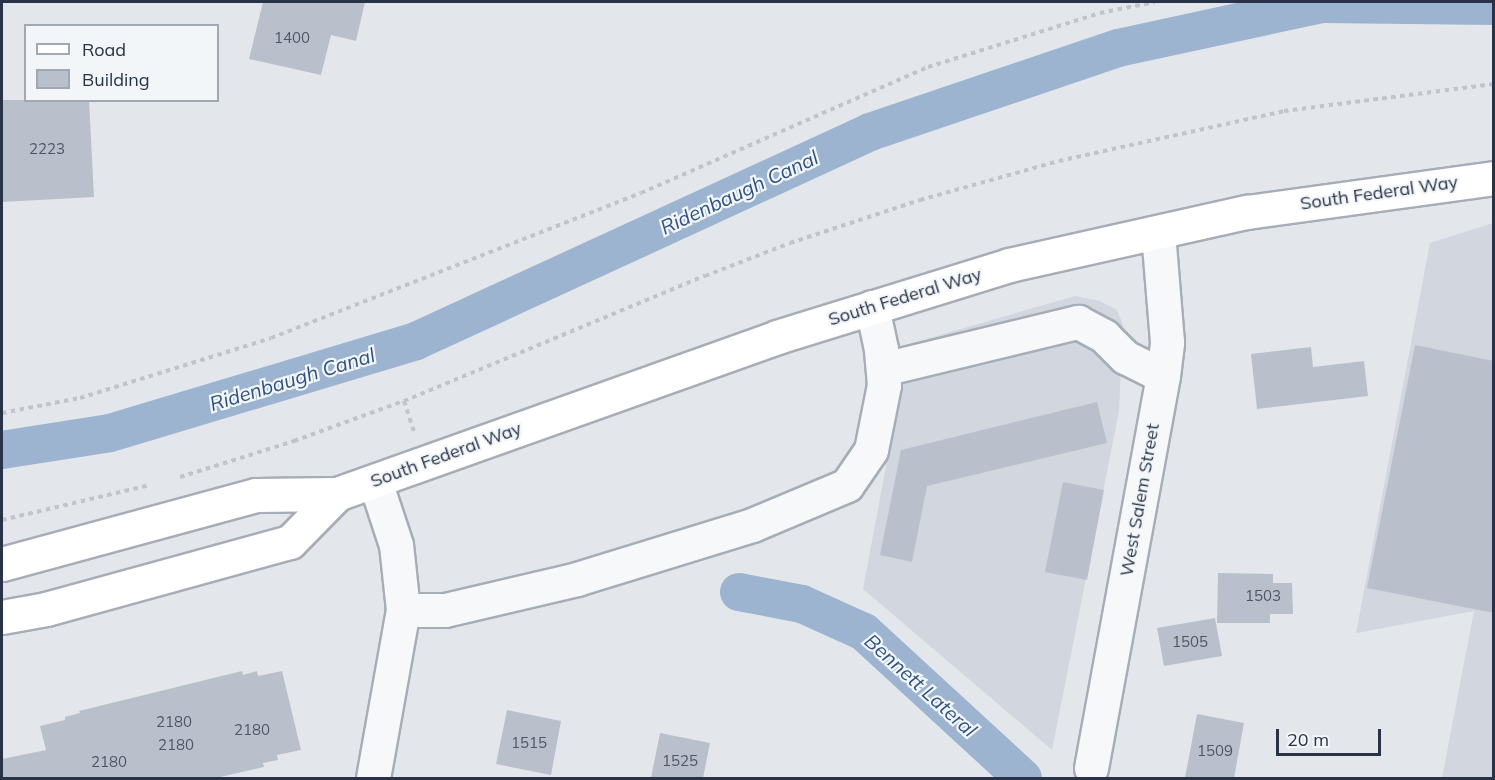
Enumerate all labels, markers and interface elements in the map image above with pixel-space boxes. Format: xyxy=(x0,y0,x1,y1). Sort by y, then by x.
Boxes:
legend xyxy=(24,24,219,102)
house number: 1400 xyxy=(274,29,310,47)
text: Road xyxy=(82,38,126,61)
text: Building xyxy=(82,68,150,91)
house number: 2223 xyxy=(29,140,65,158)
water label: Ridenbaugh Canal xyxy=(656,145,822,239)
street label: South Federal Way xyxy=(1299,171,1459,215)
street label: South Federal Way xyxy=(826,263,984,331)
water label: Ridenbaugh Canal xyxy=(206,342,378,416)
street label: South Federal Way xyxy=(368,418,524,492)
street label: West Salem Street xyxy=(1116,422,1164,578)
house number: 1503 xyxy=(1245,587,1281,605)
water label: Bennett Lateral xyxy=(860,628,982,742)
house number: 1505 xyxy=(1172,633,1208,651)
house number: 2180 xyxy=(156,713,192,731)
scale bar xyxy=(1279,717,1384,755)
house number: 2180 xyxy=(234,721,270,739)
text: 20 m xyxy=(1287,728,1329,751)
house number: 1515 xyxy=(511,734,547,752)
house number: 2180 xyxy=(158,736,194,754)
house number: 1509 xyxy=(1197,742,1233,760)
house number: 1525 xyxy=(662,752,698,770)
house number: 2180 xyxy=(91,753,127,771)

